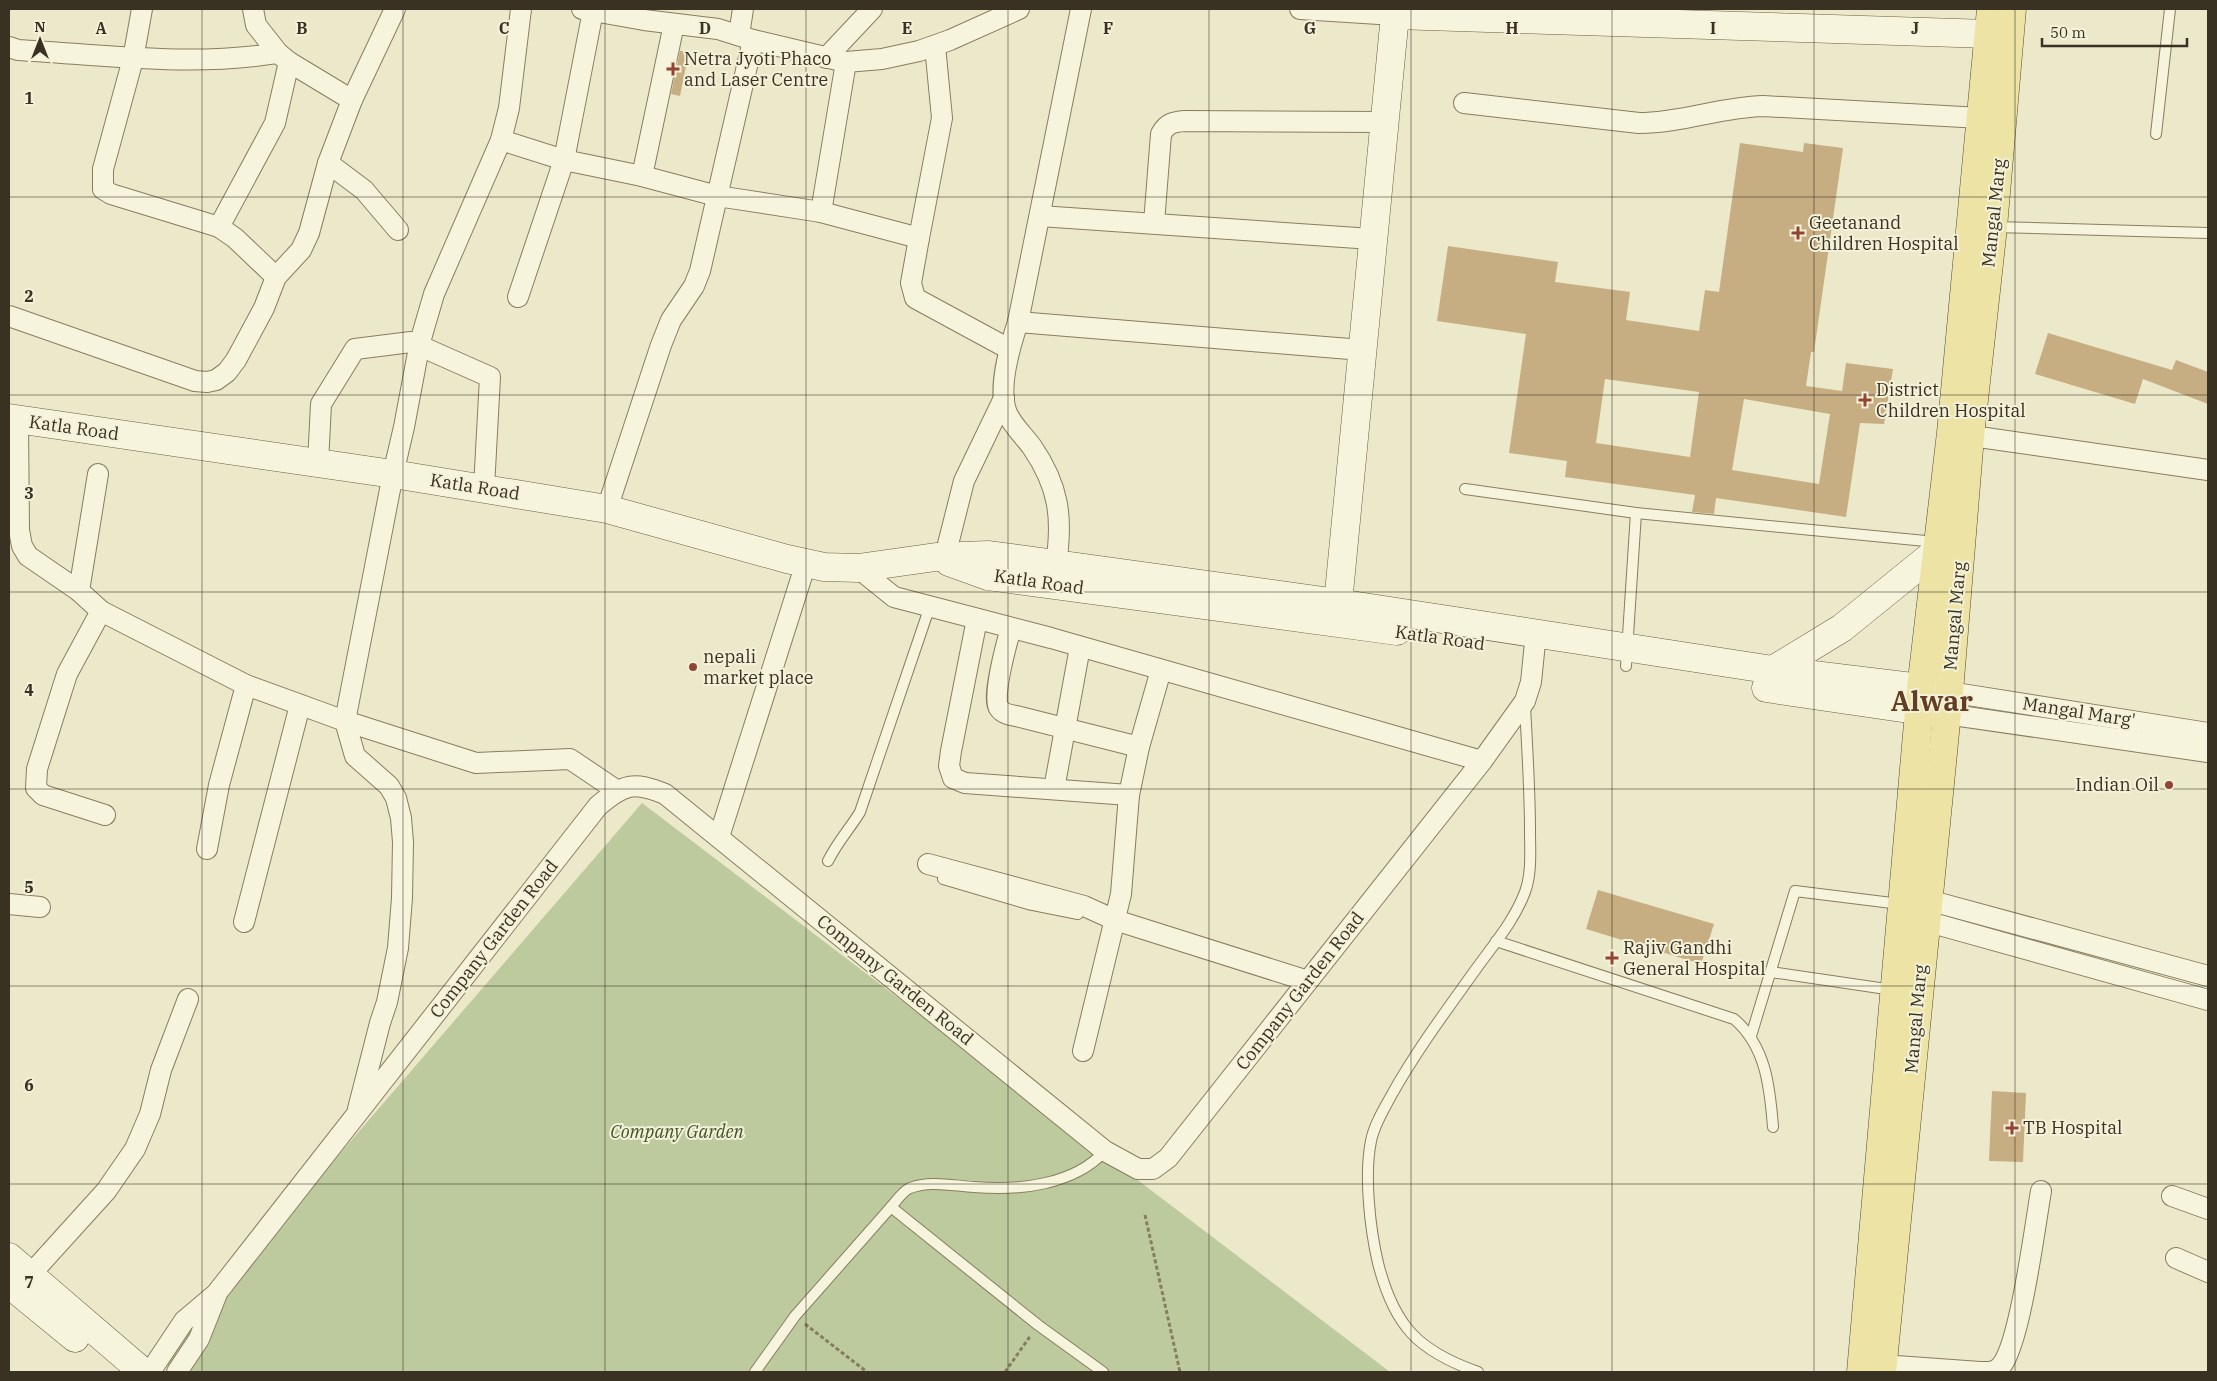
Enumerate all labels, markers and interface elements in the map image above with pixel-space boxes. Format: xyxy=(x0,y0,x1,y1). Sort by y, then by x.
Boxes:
north arrow xyxy=(15,15,65,65)
scale bar xyxy=(2042,15,2187,47)
text: N xyxy=(34,18,46,36)
text: A xyxy=(95,18,107,38)
text: B xyxy=(296,18,308,38)
text: C xyxy=(499,18,509,38)
text: D xyxy=(699,18,711,38)
text: E xyxy=(902,18,912,38)
text: F xyxy=(1103,18,1113,38)
text: G xyxy=(1304,18,1316,38)
text: H xyxy=(1506,18,1519,38)
text: I xyxy=(1710,18,1716,38)
text: J xyxy=(1911,18,1919,38)
text: 50 m xyxy=(2050,23,2086,42)
place label: Netra Jyoti Phaco and Laser Centre xyxy=(684,47,831,91)
marker: Netra Jyoti Phaco and Laser Centre xyxy=(666,62,680,76)
text: 1 xyxy=(24,88,34,108)
street label: Mangal Marg xyxy=(1976,157,2011,269)
place label: Geetanand Children Hospital xyxy=(1809,211,1959,255)
marker: Geetanand Children Hospital xyxy=(1791,226,1805,240)
text: 2 xyxy=(24,286,34,306)
place label: District Children Hospital xyxy=(1876,378,2026,422)
marker: District Children Hospital xyxy=(1858,393,1872,407)
street label: Katla Road xyxy=(28,410,121,445)
street label: Katla Road xyxy=(428,468,522,505)
text: 3 xyxy=(24,483,34,503)
street label: Mangal Marg xyxy=(1938,560,1971,671)
street label: Katla Road xyxy=(993,564,1086,599)
street label: Katla Road xyxy=(1394,620,1487,655)
place label: nepali market place xyxy=(703,645,813,689)
marker: nepali market place xyxy=(687,661,699,673)
text: 4 xyxy=(24,680,34,700)
district label: Alwar xyxy=(1891,682,1973,719)
street label: Mangal Marg' xyxy=(2021,691,2137,732)
place label: Indian Oil xyxy=(2075,773,2159,796)
marker: Indian Oil xyxy=(2163,779,2175,791)
street label: Company Garden Road xyxy=(424,855,563,1023)
text: 5 xyxy=(24,877,34,897)
street label: Company Garden Road xyxy=(1230,907,1369,1075)
street label: Company Garden Road xyxy=(812,909,978,1050)
place label: Rajiv Gandhi General Hospital xyxy=(1623,936,1766,980)
marker: Rajiv Gandhi General Hospital xyxy=(1605,951,1619,965)
street label: Mangal Marg xyxy=(1899,963,1932,1074)
text: 6 xyxy=(24,1075,34,1095)
place label: TB Hospital xyxy=(2023,1116,2122,1139)
park label: Company Garden xyxy=(610,1120,745,1143)
marker: TB Hospital xyxy=(2005,1121,2019,1135)
text: 7 xyxy=(24,1272,34,1292)

